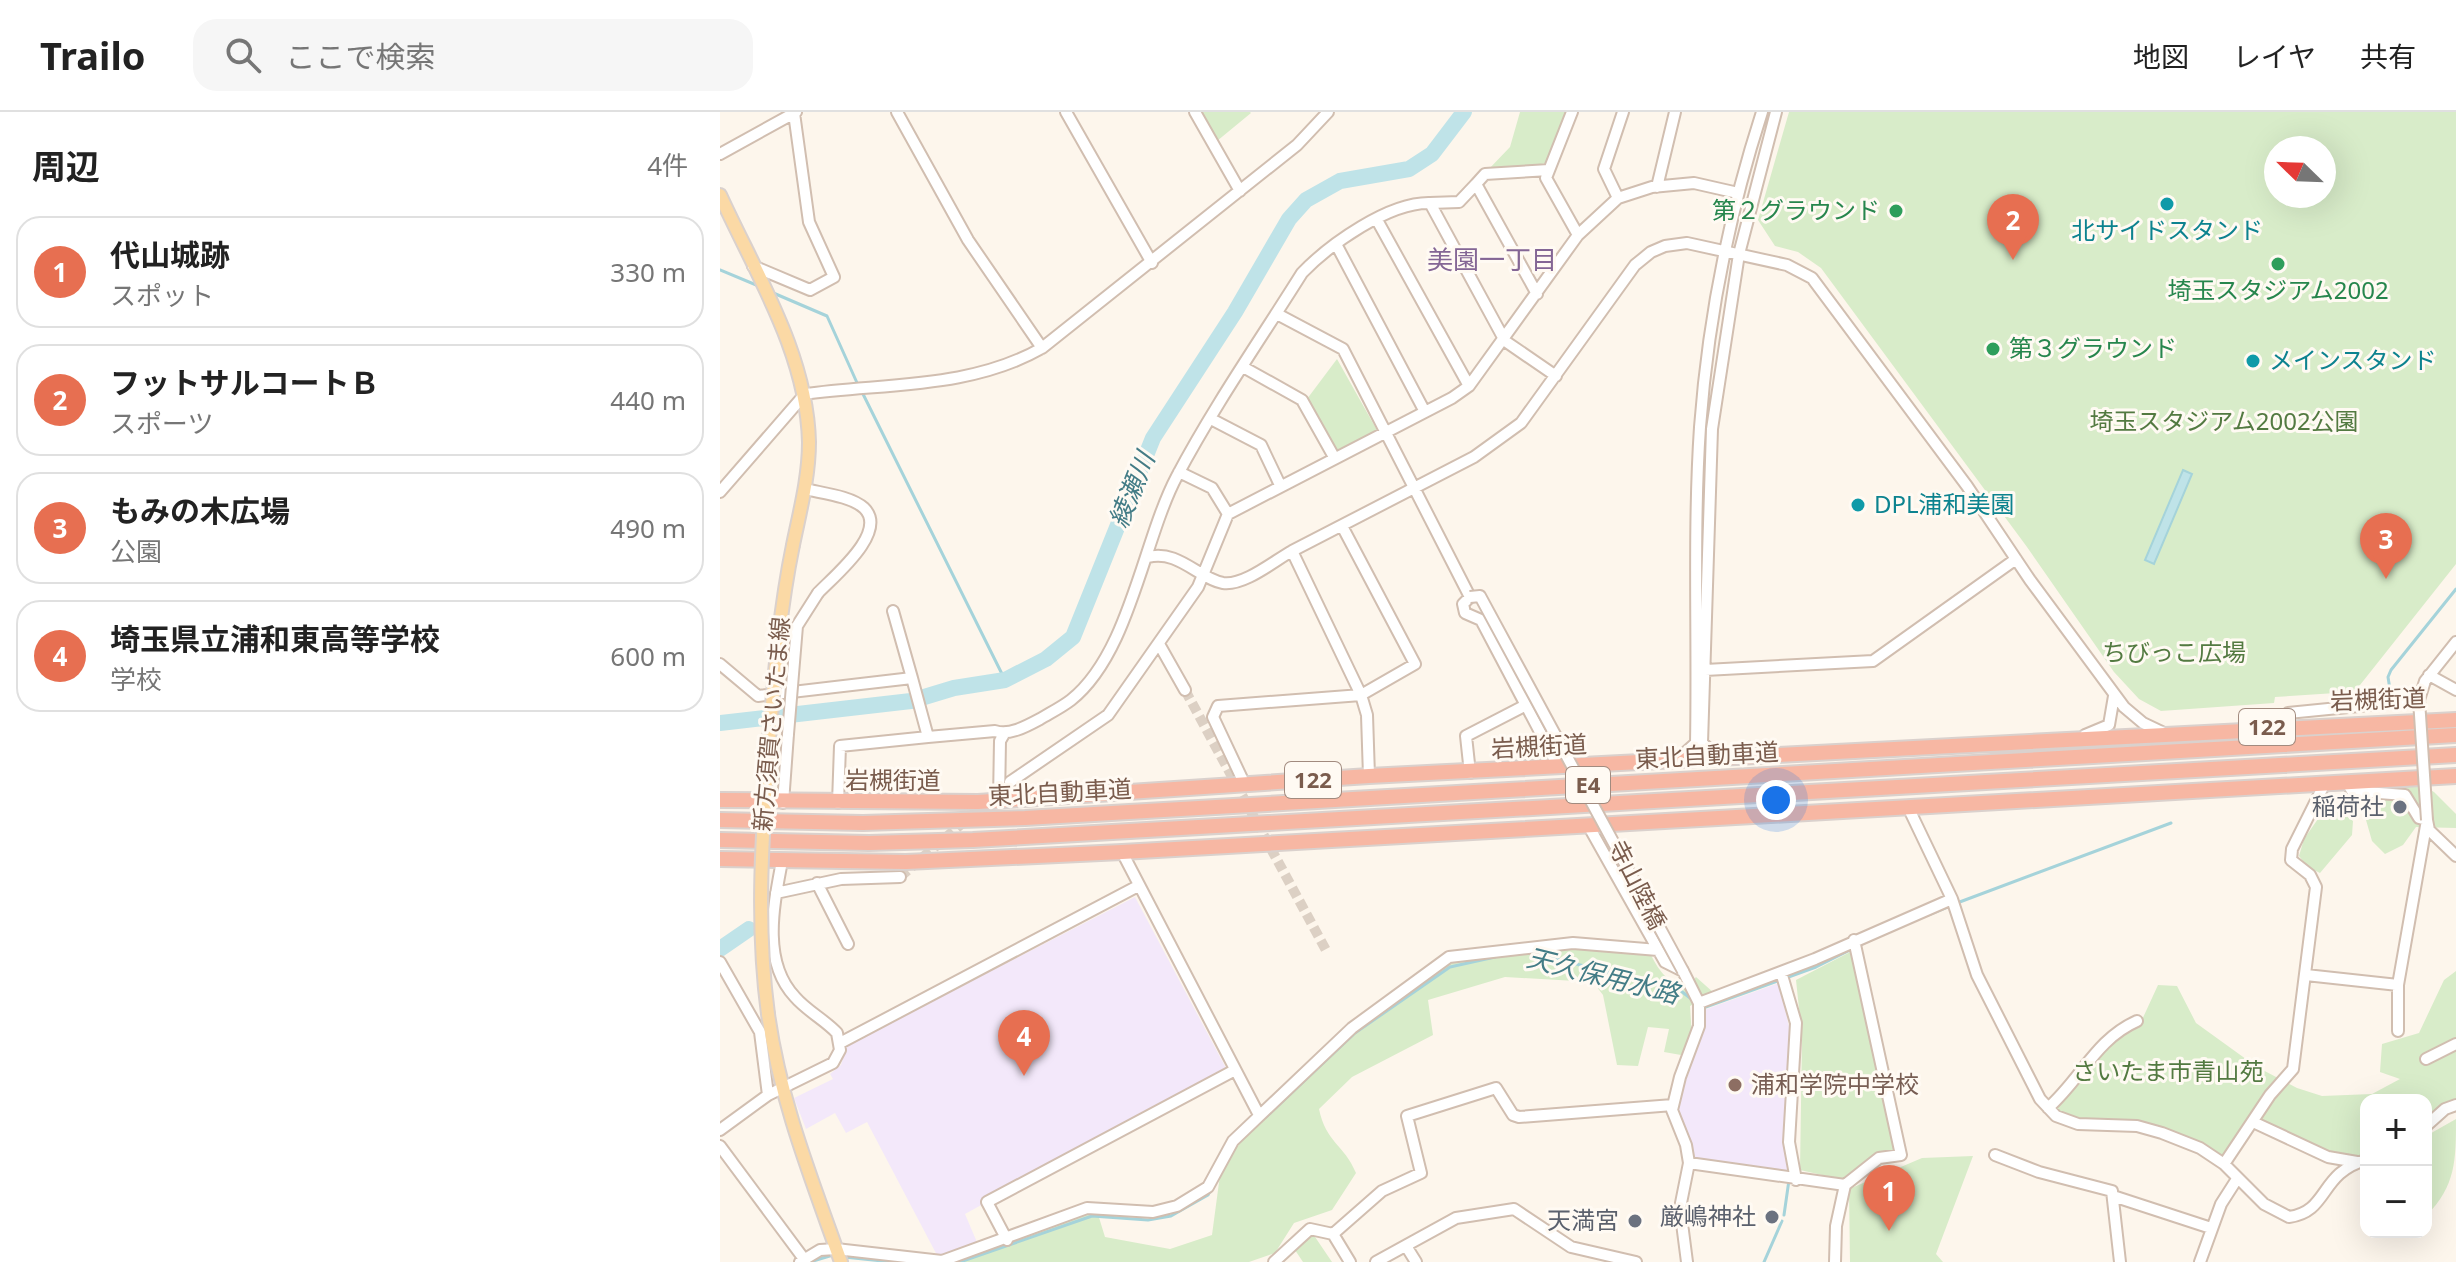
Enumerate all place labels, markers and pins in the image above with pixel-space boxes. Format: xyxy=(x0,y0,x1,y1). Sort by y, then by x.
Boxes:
place label: 第２グラウンド xyxy=(1712,193,1880,226)
pin: 2 xyxy=(1987,194,2039,260)
marker: 北サイドスタンド xyxy=(2158,195,2176,213)
marker: 第２グラウンド xyxy=(1887,202,1905,220)
place label: 北サイドスタンド xyxy=(2071,213,2263,246)
marker: 埼玉スタジアム2002 xyxy=(2269,255,2287,273)
place label: 埼玉スタジアム2002 xyxy=(2167,273,2389,306)
place label: 第３グラウンド xyxy=(2009,331,2177,364)
marker: 第３グラウンド xyxy=(1984,340,2002,358)
place label: メインスタンド xyxy=(2269,343,2437,376)
marker: メインスタンド xyxy=(2244,352,2262,370)
place label: DPL浦和美園 xyxy=(1874,487,2015,520)
marker: DPL浦和美園 xyxy=(1849,496,1867,514)
pin: 3 xyxy=(2360,513,2412,579)
place label: 稲荷社 xyxy=(2312,789,2384,822)
marker: 稲荷社 xyxy=(2391,798,2409,816)
pin: 4 xyxy=(998,1010,1050,1076)
place label: 浦和学院中学校 xyxy=(1751,1067,1919,1100)
marker: 浦和学院中学校 xyxy=(1726,1076,1744,1094)
pin: 1 xyxy=(1863,1165,1915,1231)
place label: 厳嶋神社 xyxy=(1660,1199,1756,1232)
place label: 天満宮 xyxy=(1547,1203,1619,1236)
marker: 厳嶋神社 xyxy=(1763,1208,1781,1226)
marker: 天満宮 xyxy=(1626,1212,1644,1230)

